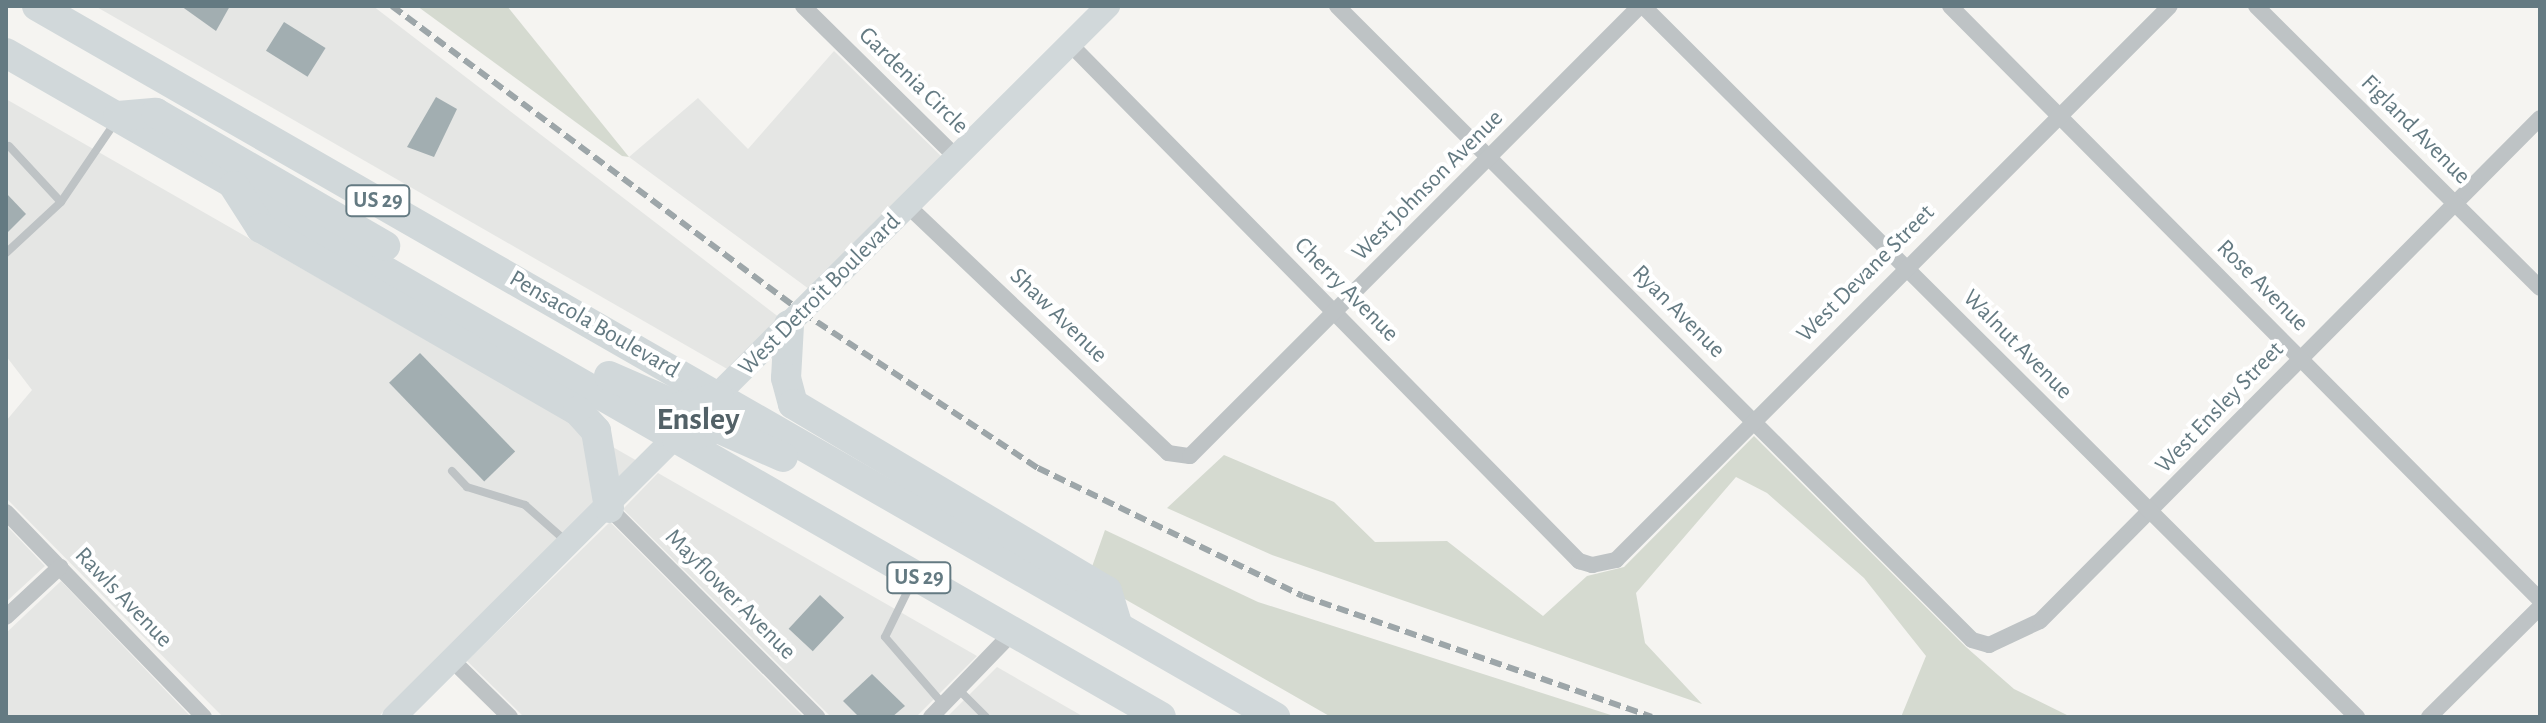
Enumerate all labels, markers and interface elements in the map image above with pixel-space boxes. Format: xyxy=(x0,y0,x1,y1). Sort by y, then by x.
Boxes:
street label: Gardenia Circle xyxy=(852,21,974,141)
street label: Figland Avenue xyxy=(2354,69,2476,191)
street label: West Johnson Avenue xyxy=(1346,104,1510,268)
road number: US 29 xyxy=(344,183,412,219)
street label: West Devane Street xyxy=(1791,199,1941,349)
street label: West Detroit Boulevard xyxy=(733,208,907,382)
street label: Cherry Avenue xyxy=(1288,232,1404,348)
street label: Rose Avenue xyxy=(2210,234,2314,338)
street label: Ryan Avenue xyxy=(1625,259,1731,365)
street label: Shaw Avenue xyxy=(1003,262,1113,370)
street label: Pensacola Boulevard xyxy=(504,265,684,385)
street label: Walnut Avenue xyxy=(1956,284,2078,406)
street label: West Ensley Street xyxy=(2150,336,2290,480)
district label: Ensley xyxy=(656,400,740,438)
street label: Mayflower Avenue xyxy=(659,524,801,666)
street label: Rawls Avenue xyxy=(68,542,178,654)
road number: US 29 xyxy=(885,560,953,596)

